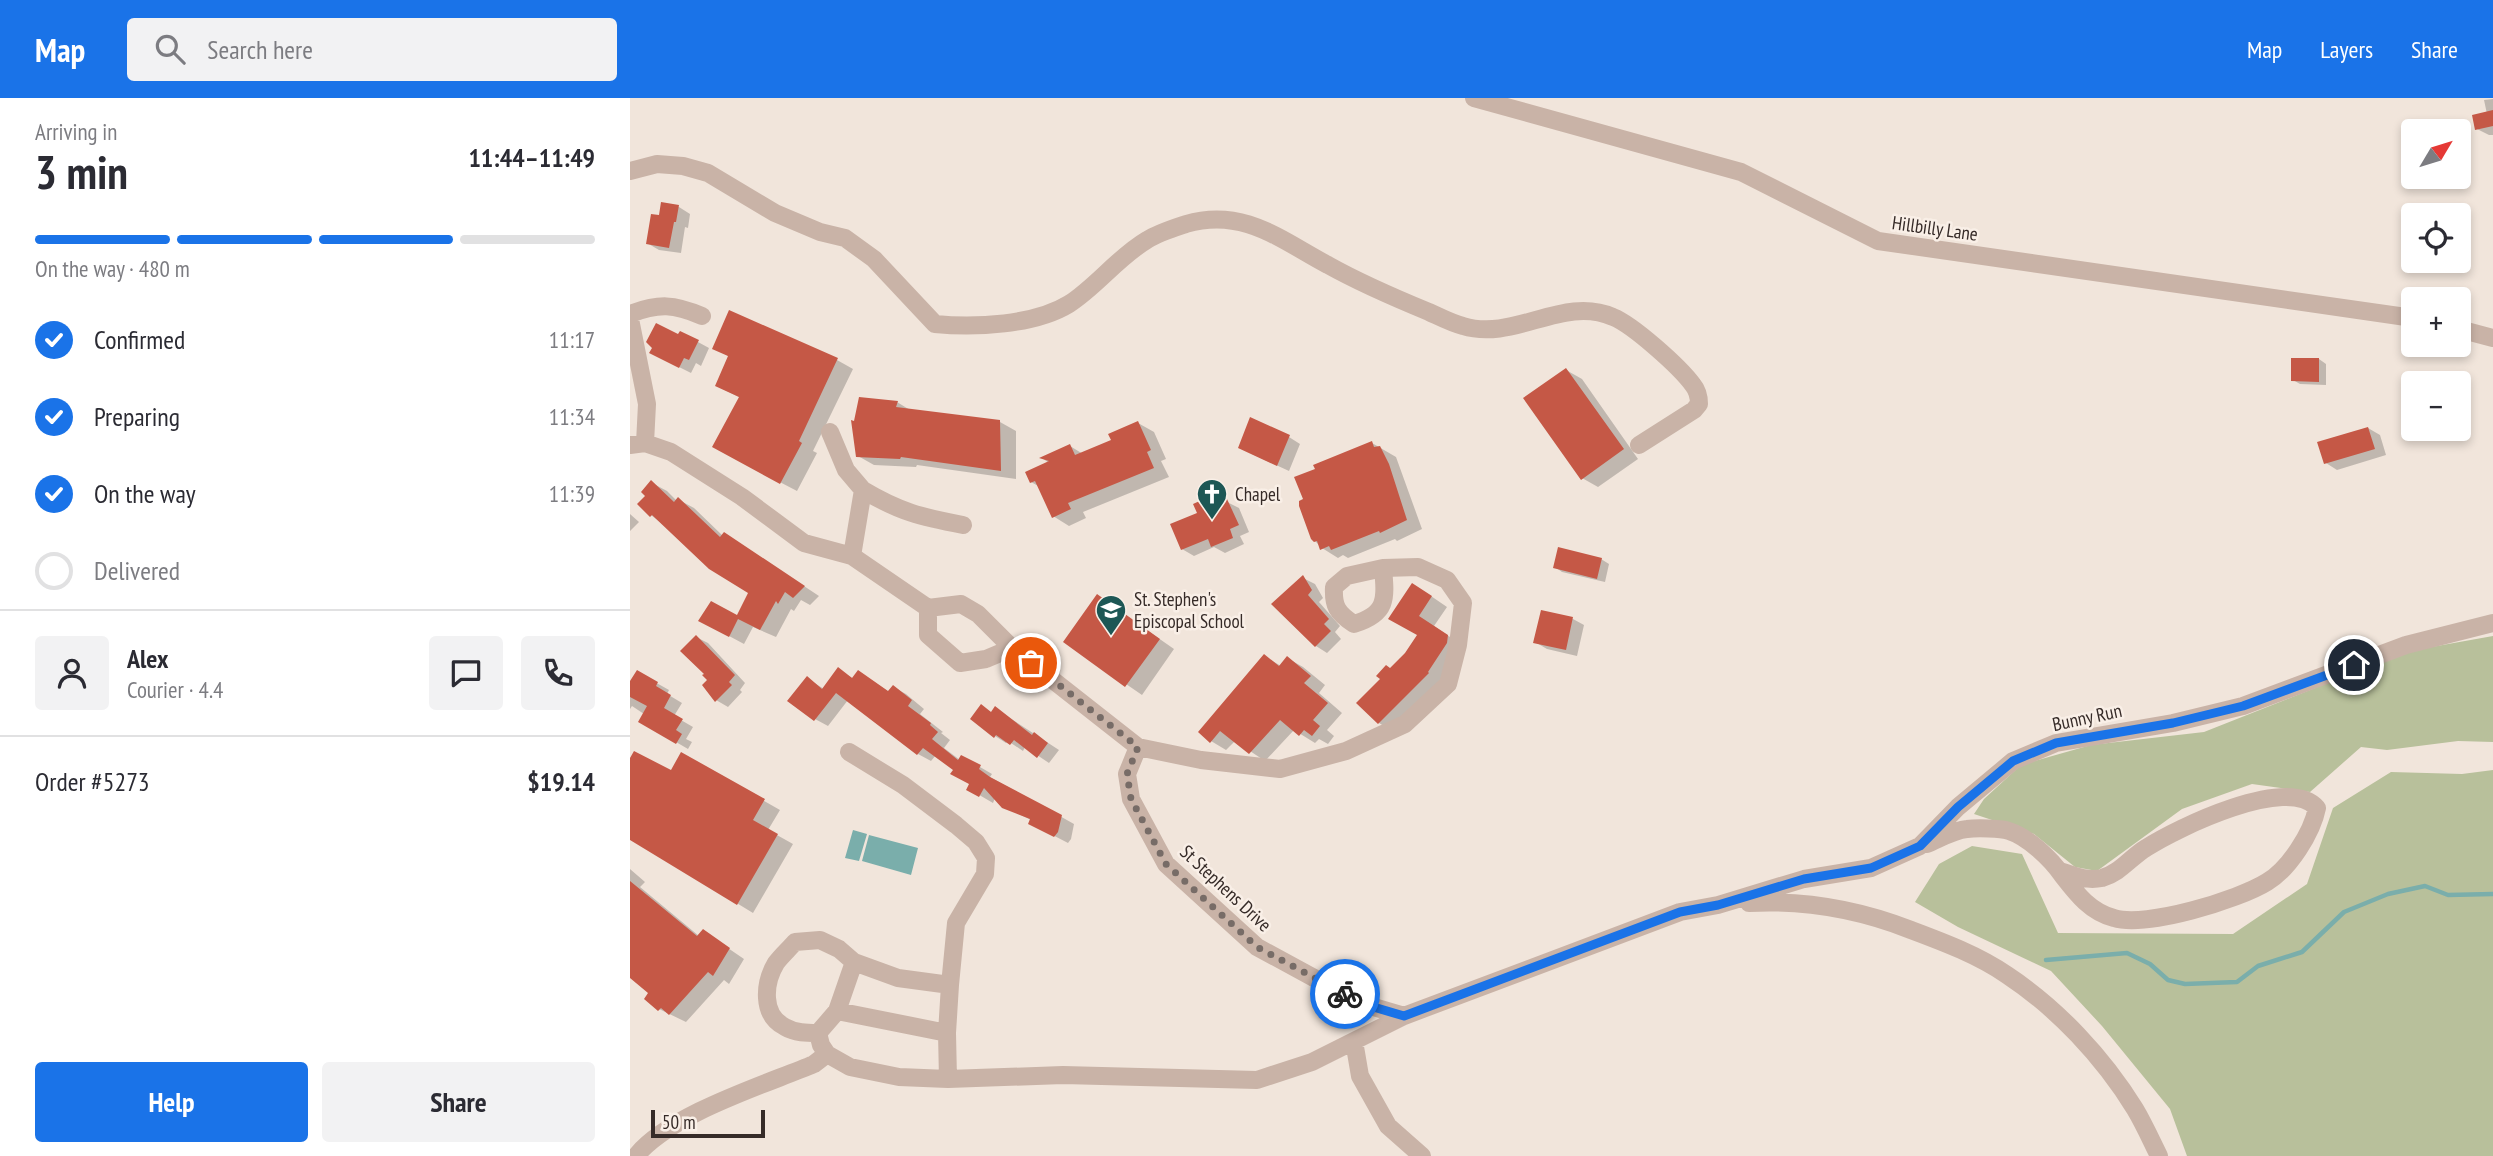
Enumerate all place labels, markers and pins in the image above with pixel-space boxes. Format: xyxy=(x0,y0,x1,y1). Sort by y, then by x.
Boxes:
church icon: Chapel xyxy=(1195,477,1229,521)
place label: Chapel xyxy=(1235,482,1281,506)
place label: St. Stephen's Episcopal School xyxy=(1134,587,1245,633)
school or university icon: St. Stephen's Episcopal School xyxy=(1094,593,1128,637)
pin xyxy=(1001,633,1061,693)
pin xyxy=(2324,635,2384,695)

